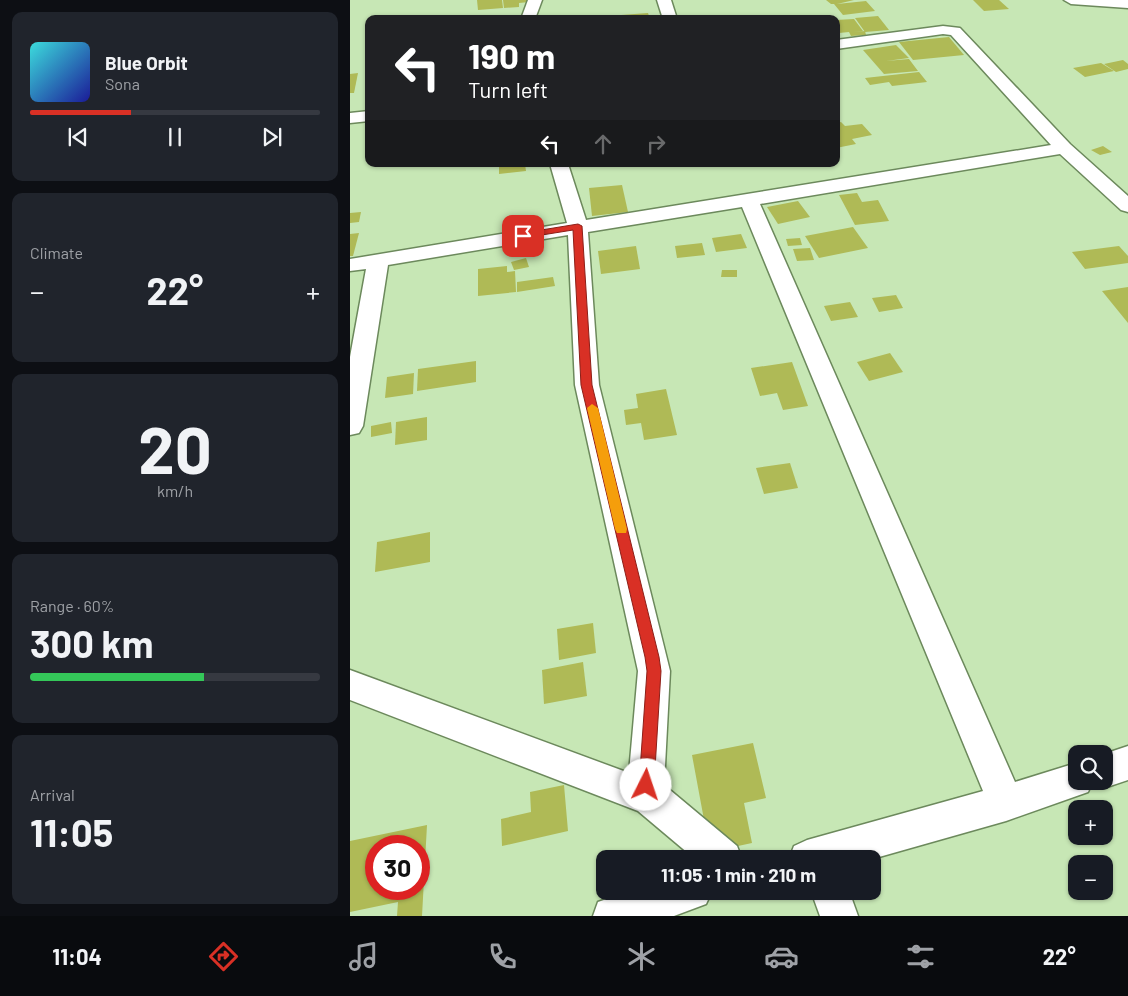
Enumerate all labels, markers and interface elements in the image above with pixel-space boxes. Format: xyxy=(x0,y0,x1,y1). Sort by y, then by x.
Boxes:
text: 190 m xyxy=(468,34,555,76)
icon: left xyxy=(385,35,450,100)
text: Blue Orbit xyxy=(105,51,188,74)
text: Sona xyxy=(105,74,140,93)
text: Turn left xyxy=(468,76,548,102)
icon: previous xyxy=(64,123,92,151)
icon: pause xyxy=(161,123,189,151)
icon: next xyxy=(258,123,286,151)
icon: left xyxy=(536,130,564,158)
icon: ahead xyxy=(589,130,617,158)
icon: right xyxy=(642,130,670,158)
pin xyxy=(502,215,544,257)
icon: arrive xyxy=(509,222,537,250)
text: Climate xyxy=(30,243,83,262)
text: 22° xyxy=(147,267,203,313)
text: − xyxy=(30,274,44,308)
text: + xyxy=(306,274,320,308)
text: 20 xyxy=(138,409,212,487)
text: km/h xyxy=(157,481,193,500)
text: Range · 60% xyxy=(30,596,114,615)
text: 300 km xyxy=(30,620,153,666)
map controls xyxy=(1068,745,1113,900)
button: search xyxy=(1068,745,1113,790)
position arrow xyxy=(619,758,671,810)
text: Arrival xyxy=(30,785,75,804)
button: + xyxy=(1068,800,1113,845)
text: 11:05 xyxy=(30,809,113,855)
speed limit sign: 30 xyxy=(365,835,430,900)
button: − xyxy=(1068,855,1113,900)
text: 11:05 · 1 min · 210 m xyxy=(661,863,816,886)
icon: directions xyxy=(206,939,241,974)
icon: music xyxy=(346,939,381,974)
icon: phone xyxy=(485,939,520,974)
icon: climate xyxy=(624,939,659,974)
icon: car xyxy=(764,939,799,974)
icon: filters xyxy=(903,939,938,974)
text: 11:04 xyxy=(52,943,102,969)
text: 22° xyxy=(1043,943,1076,969)

